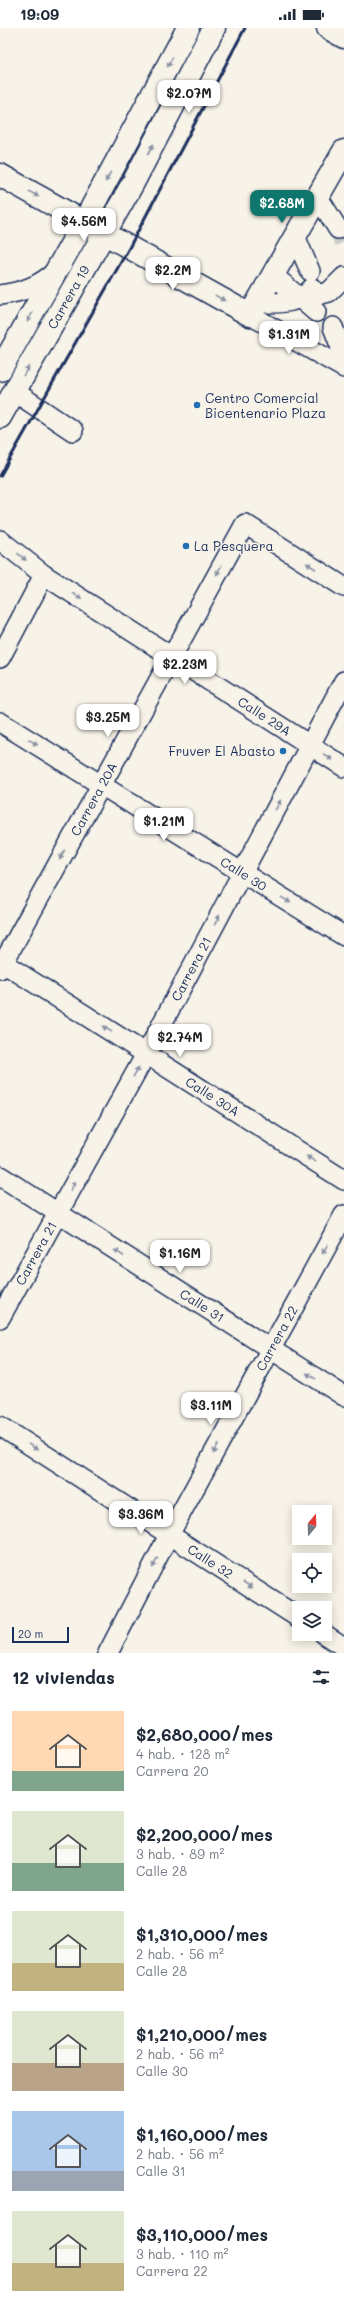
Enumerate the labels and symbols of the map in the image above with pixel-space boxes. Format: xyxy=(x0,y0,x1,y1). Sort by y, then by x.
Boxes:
one-way arrow xyxy=(166,56,173,68)
pin: $2.07M xyxy=(156,80,222,114)
one-way arrow xyxy=(148,143,155,154)
one-way arrow xyxy=(105,171,111,182)
pin: $2.68M xyxy=(249,190,315,224)
one-way arrow xyxy=(28,191,40,198)
pin: $4.56M xyxy=(51,208,117,242)
pin: $2.2M xyxy=(145,257,201,291)
street label: Carrera 19 xyxy=(43,262,93,332)
one-way arrow xyxy=(215,295,226,301)
one-way arrow xyxy=(27,311,34,323)
pin: $1.31M xyxy=(256,321,322,355)
one-way arrow xyxy=(23,366,30,377)
place label: Centro Comercial Bicentenario Plaza xyxy=(205,389,326,421)
marker: Centro Comercial Bicentenario Plaza xyxy=(192,400,202,410)
place label: La Pesquera xyxy=(194,537,274,554)
marker: La Pesquera xyxy=(181,541,191,551)
one-way arrow xyxy=(17,553,27,562)
one-way arrow xyxy=(305,563,317,570)
one-way arrow xyxy=(216,564,223,576)
one-way arrow xyxy=(72,592,82,600)
pin: $2.23M xyxy=(152,651,218,685)
street label: Calle 29A xyxy=(235,692,295,739)
pin: $3.25M xyxy=(75,704,141,738)
one-way arrow xyxy=(27,739,39,746)
place label: Fruver El Abasto xyxy=(168,742,275,759)
marker: Fruver El Abasto xyxy=(278,746,288,756)
one-way arrow xyxy=(323,753,333,761)
street label: Carrera 20A xyxy=(66,759,120,839)
one-way arrow xyxy=(274,800,281,811)
pin: $1.21M xyxy=(131,808,197,842)
one-way arrow xyxy=(58,849,65,861)
street label: Calle 30 xyxy=(217,852,270,894)
one-way arrow xyxy=(280,897,292,904)
one-way arrow xyxy=(213,914,220,926)
street label: Carrera 21 xyxy=(167,934,215,1004)
pin: $2.74M xyxy=(147,1024,213,1058)
one-way arrow xyxy=(102,1025,112,1033)
one-way arrow xyxy=(132,1066,139,1078)
street label: Calle 30A xyxy=(183,1072,243,1119)
one-way arrow xyxy=(306,1155,316,1163)
one-way arrow xyxy=(70,1180,77,1192)
street label: Carrera 21 xyxy=(11,1218,60,1288)
pin: $1.16M xyxy=(147,1240,213,1274)
one-way arrow xyxy=(322,1243,329,1255)
one-way arrow xyxy=(113,1249,125,1256)
street label: Calle 31 xyxy=(177,1284,228,1325)
street label: Carrera 22 xyxy=(251,1302,301,1374)
one-way arrow xyxy=(305,1372,317,1379)
pin: $3.11M xyxy=(178,1392,244,1426)
one-way arrow xyxy=(28,1443,38,1451)
one-way arrow xyxy=(213,1443,219,1455)
pin: $3.36M xyxy=(108,1501,174,1535)
north arrow xyxy=(292,1505,332,1545)
street label: Calle 32 xyxy=(185,1540,237,1582)
one-way arrow xyxy=(151,1558,158,1569)
one-way arrow xyxy=(242,1582,254,1589)
scale bar xyxy=(12,1625,69,1644)

